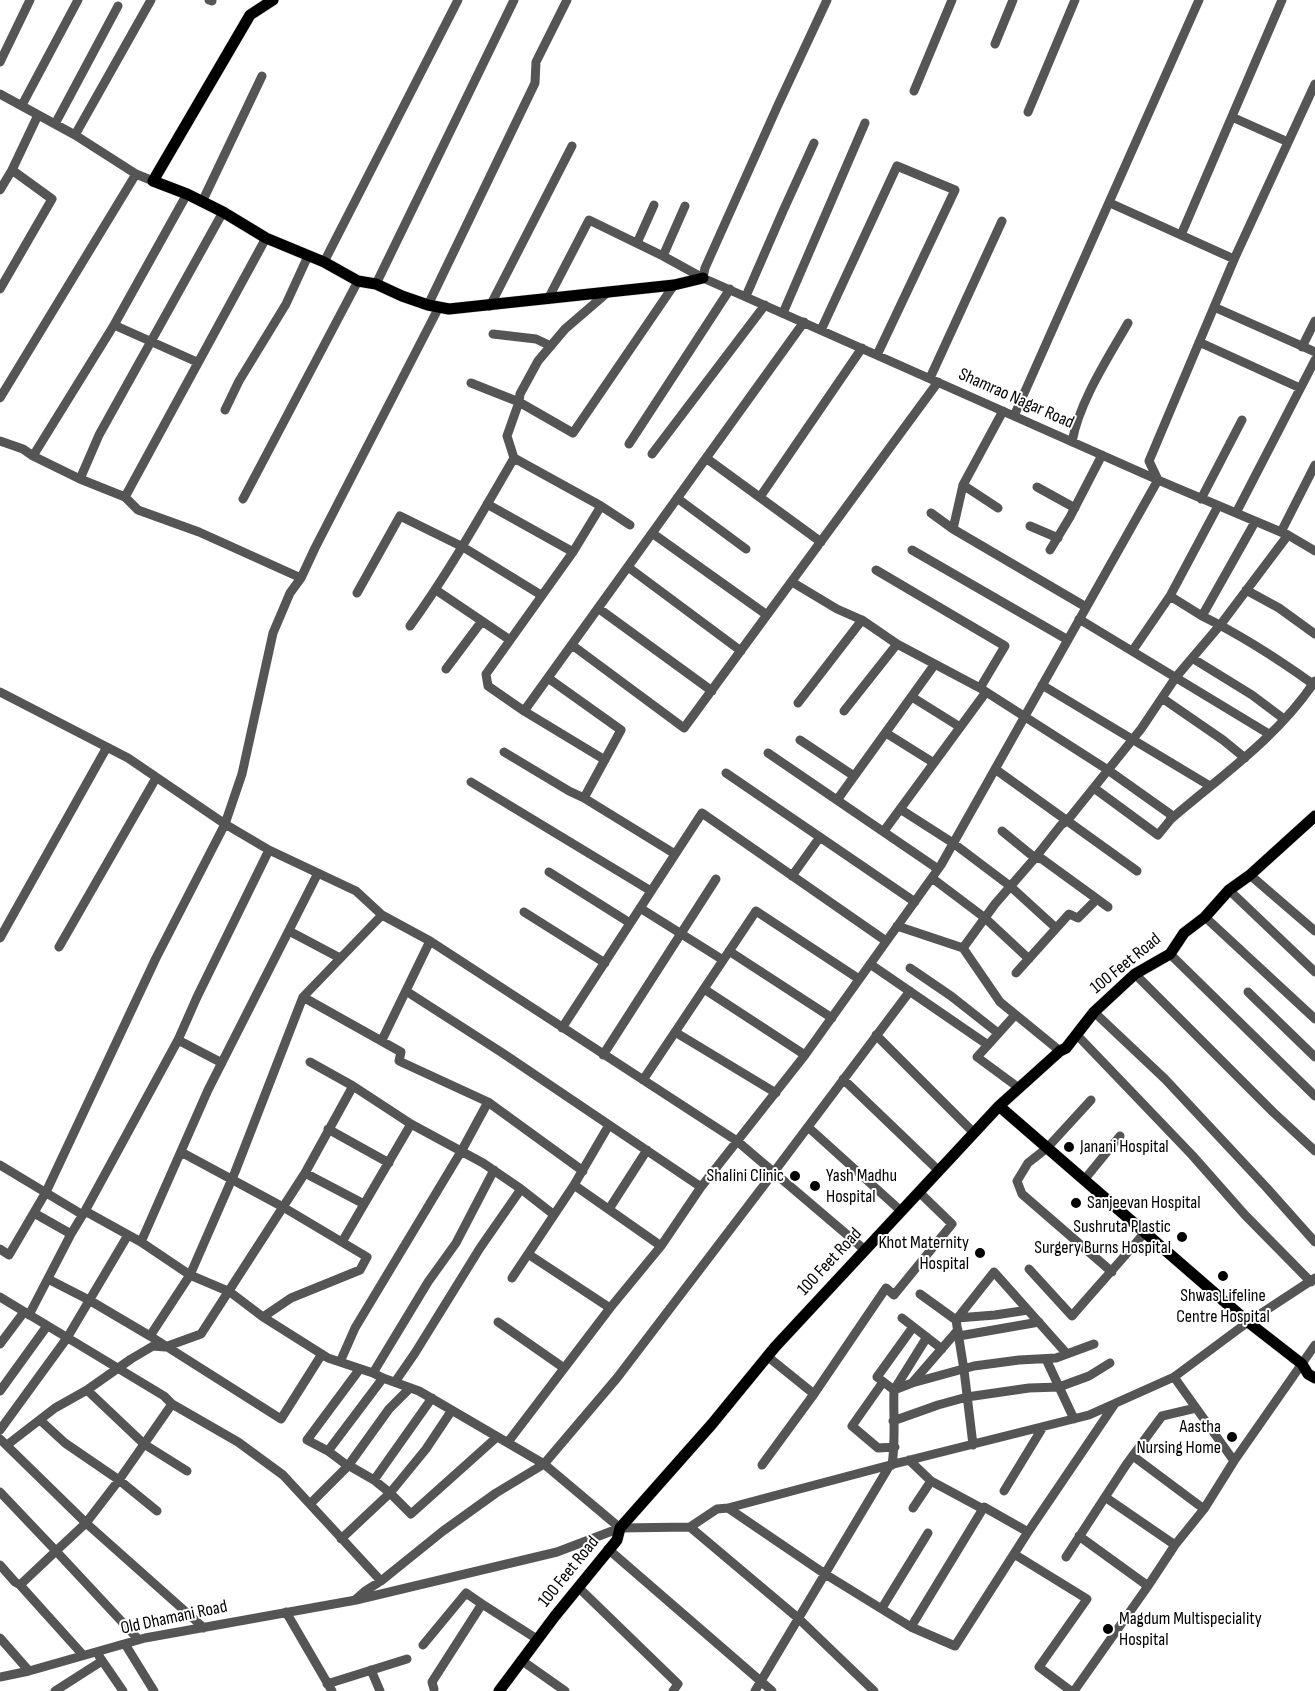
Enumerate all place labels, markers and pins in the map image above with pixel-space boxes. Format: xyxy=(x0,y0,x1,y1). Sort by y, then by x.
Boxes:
place label: Janani Hospital xyxy=(1080,1136,1169,1158)
marker: Janani Hospital xyxy=(1062,1140,1076,1154)
place label: Shalini Clinic xyxy=(707,1165,784,1187)
place label: Yash Madhu Hospital xyxy=(826,1165,897,1208)
marker: Shalini Clinic xyxy=(788,1169,802,1183)
marker: Yash Madhu Hospital xyxy=(808,1179,822,1193)
place label: Sanjeevan Hospital xyxy=(1087,1192,1201,1214)
marker: Sanjeevan Hospital xyxy=(1069,1196,1083,1210)
place label: Sushruta Plastic Surgery Burns Hospital xyxy=(1034,1216,1171,1258)
marker: Sushruta Plastic Surgery Burns Hospital xyxy=(1175,1230,1189,1244)
place label: Khot Maternity Hospital xyxy=(878,1232,969,1274)
marker: Khot Maternity Hospital xyxy=(973,1246,987,1260)
marker: Shwas Lifeline Centre Hospital xyxy=(1216,1269,1230,1283)
place label: Shwas Lifeline Centre Hospital xyxy=(1176,1285,1270,1328)
place label: Aastha Nursing Home xyxy=(1136,1416,1221,1458)
marker: Aastha Nursing Home xyxy=(1225,1430,1239,1444)
place label: Magdum Multispeciality Hospital xyxy=(1119,1608,1262,1650)
marker: Magdum Multispeciality Hospital xyxy=(1101,1622,1115,1636)

